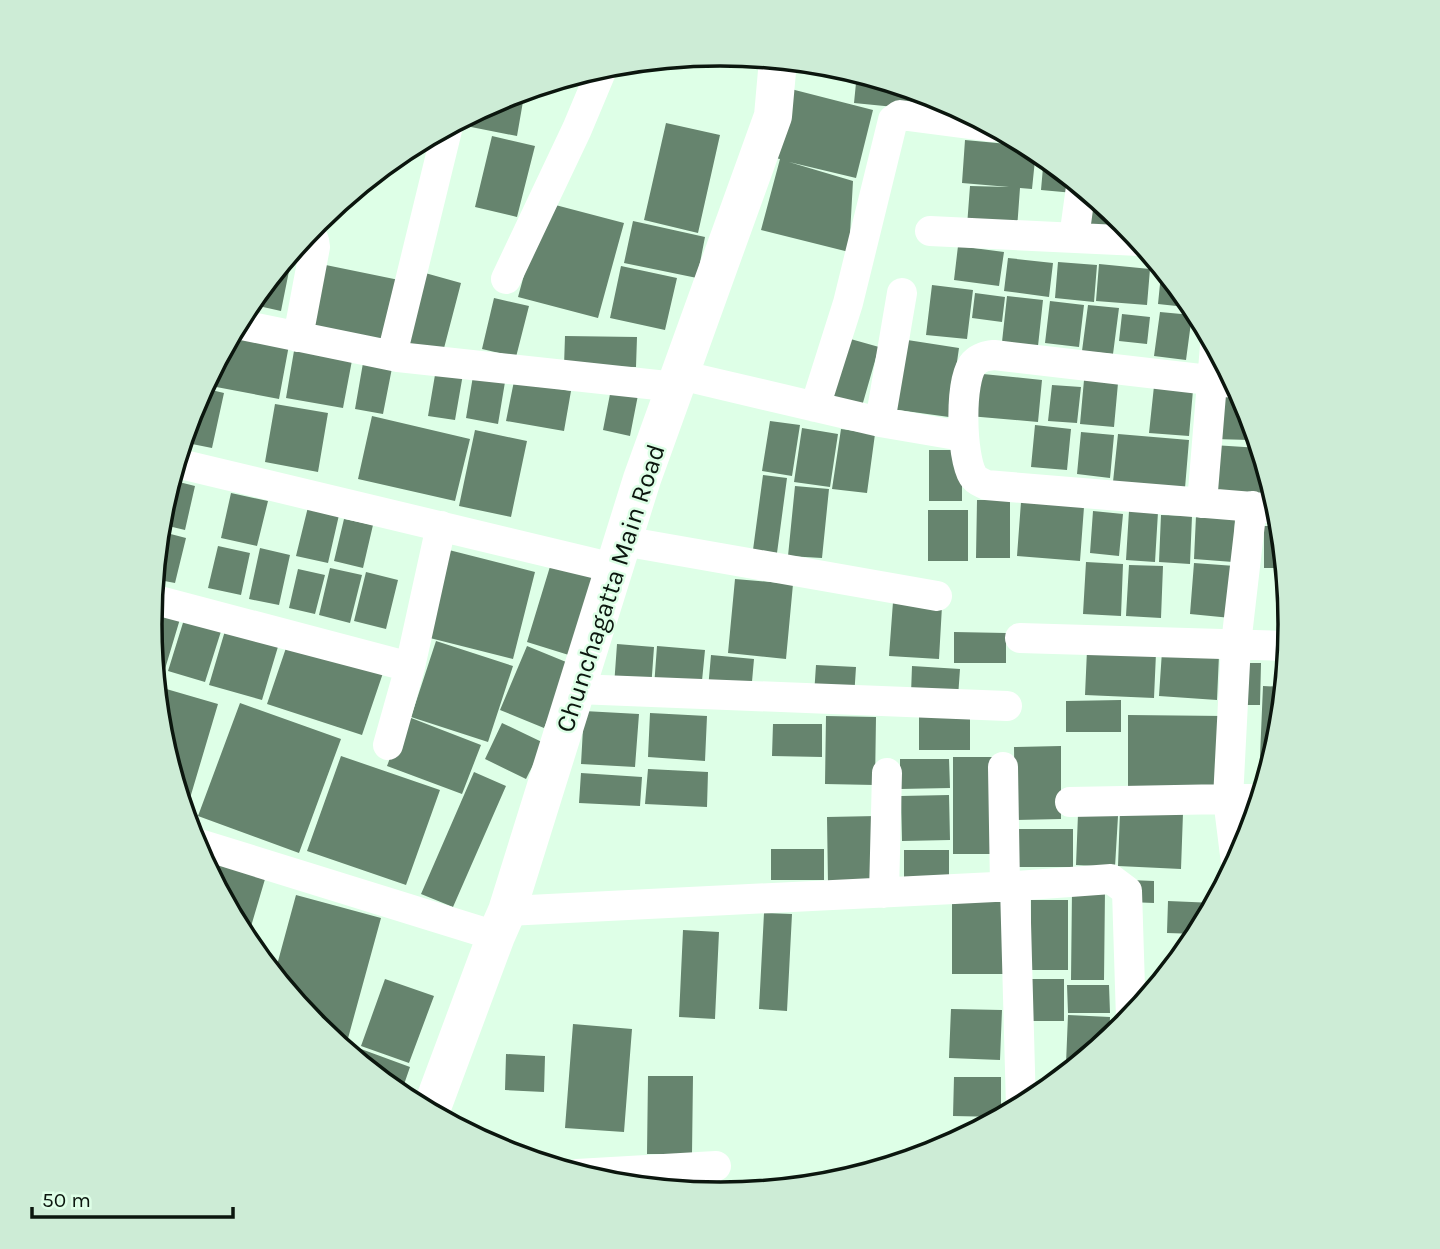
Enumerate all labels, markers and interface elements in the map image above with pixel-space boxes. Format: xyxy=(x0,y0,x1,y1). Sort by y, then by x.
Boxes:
street label: Chunchagatta Main Road xyxy=(549,440,672,736)
scale bar xyxy=(32,1176,233,1220)
text: 50 m xyxy=(42,1188,91,1212)

